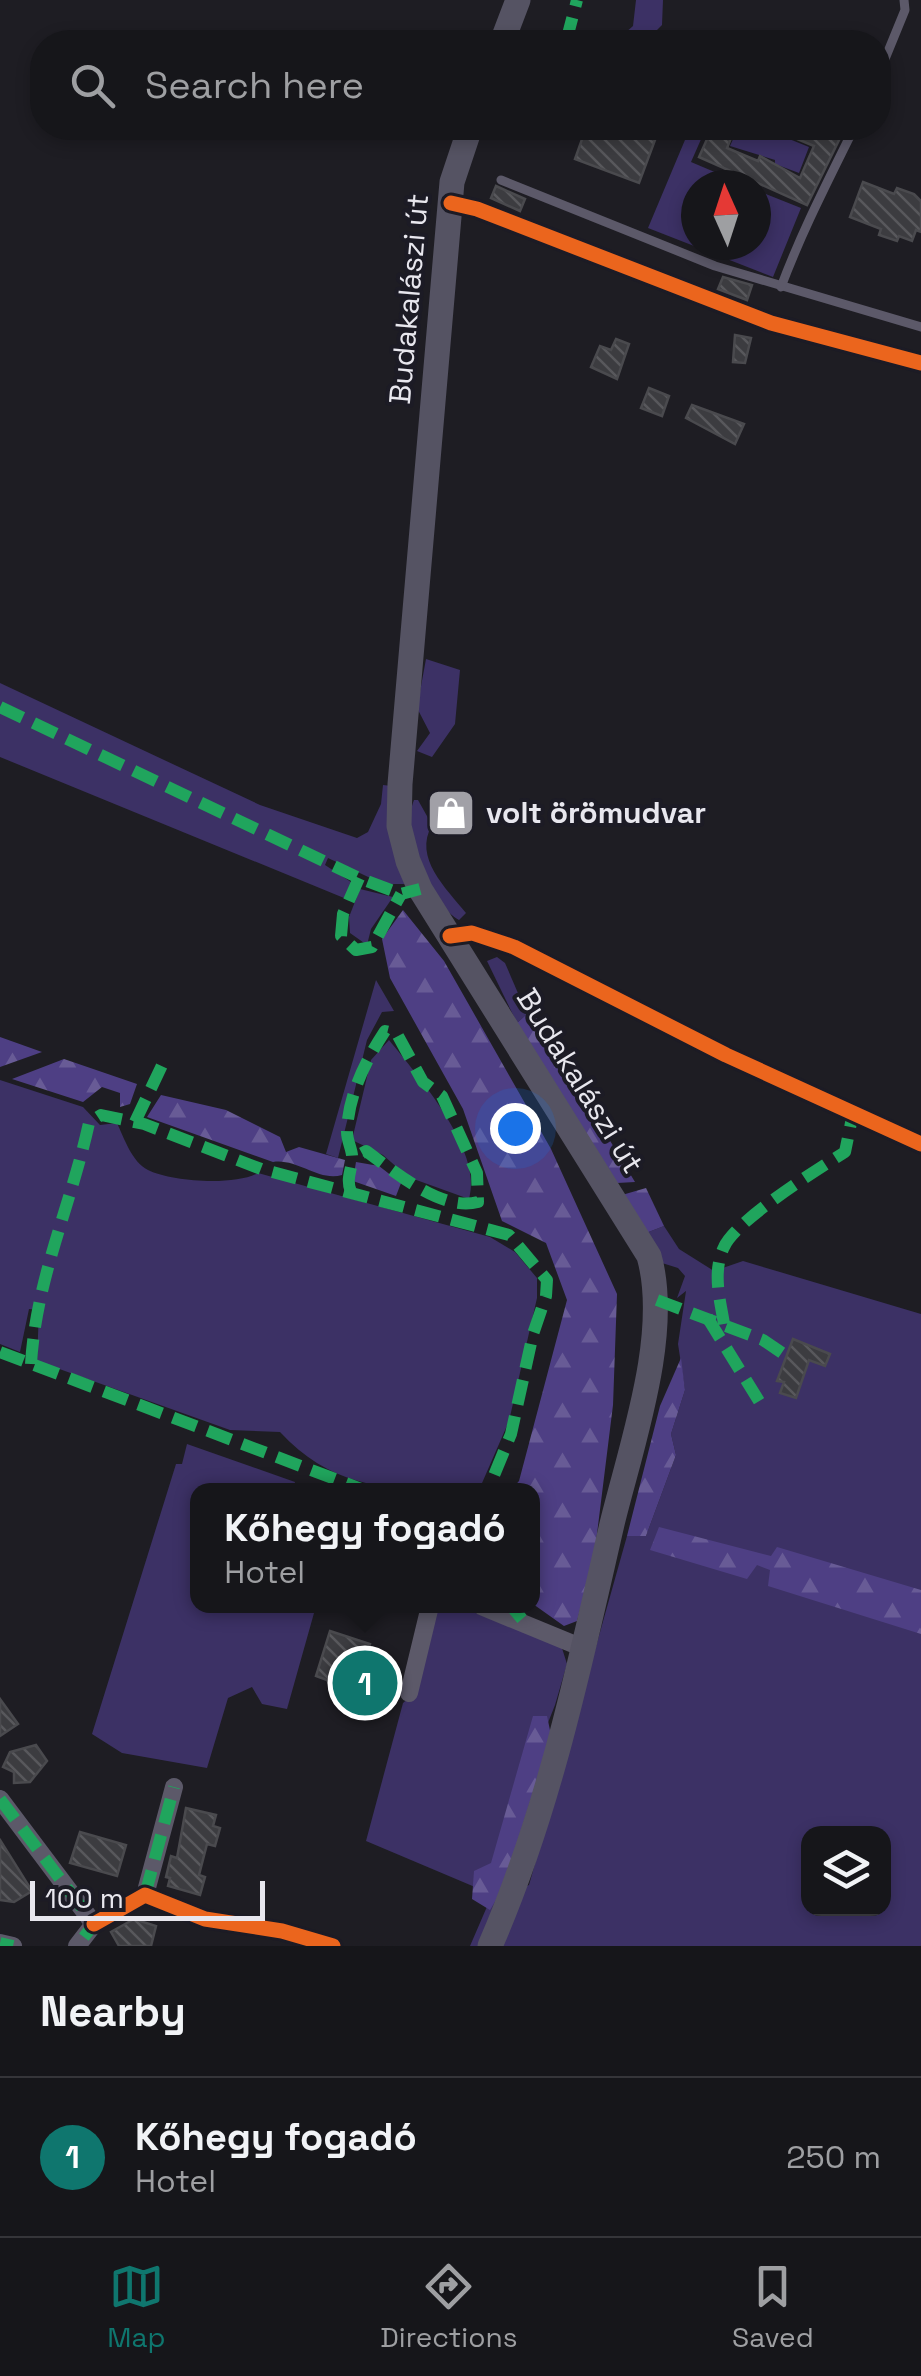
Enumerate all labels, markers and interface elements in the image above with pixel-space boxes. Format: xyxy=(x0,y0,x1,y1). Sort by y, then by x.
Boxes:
search box xyxy=(30,30,891,140)
icon: search xyxy=(65,58,120,113)
text: Search here xyxy=(145,61,364,109)
north arrow xyxy=(681,170,771,260)
street label: Budakalászi út xyxy=(380,192,437,406)
shop icon: volt örömudvar xyxy=(425,787,477,839)
place label: volt örömudvar xyxy=(486,793,706,832)
street label: Budakalászi út xyxy=(508,981,653,1181)
your location xyxy=(490,1103,541,1154)
popup xyxy=(190,1483,540,1613)
text: Kőhegy fogadó xyxy=(224,1504,506,1552)
text: Hotel xyxy=(224,1552,305,1592)
pin: 1 xyxy=(332,1646,398,1720)
map controls xyxy=(801,1826,891,1916)
button: layers xyxy=(801,1826,891,1916)
scale bar xyxy=(30,1876,265,1920)
text: 100 m xyxy=(45,1880,124,1916)
text: Nearby xyxy=(40,1985,186,2038)
text: Kőhegy fogadó xyxy=(135,2113,417,2161)
text: 1 xyxy=(65,2137,80,2177)
text: 250 m xyxy=(786,2137,881,2177)
text: Hotel xyxy=(135,2161,216,2201)
tab: Map xyxy=(107,2259,166,2355)
tab: Directions xyxy=(380,2259,517,2355)
tab: Saved xyxy=(732,2259,814,2355)

